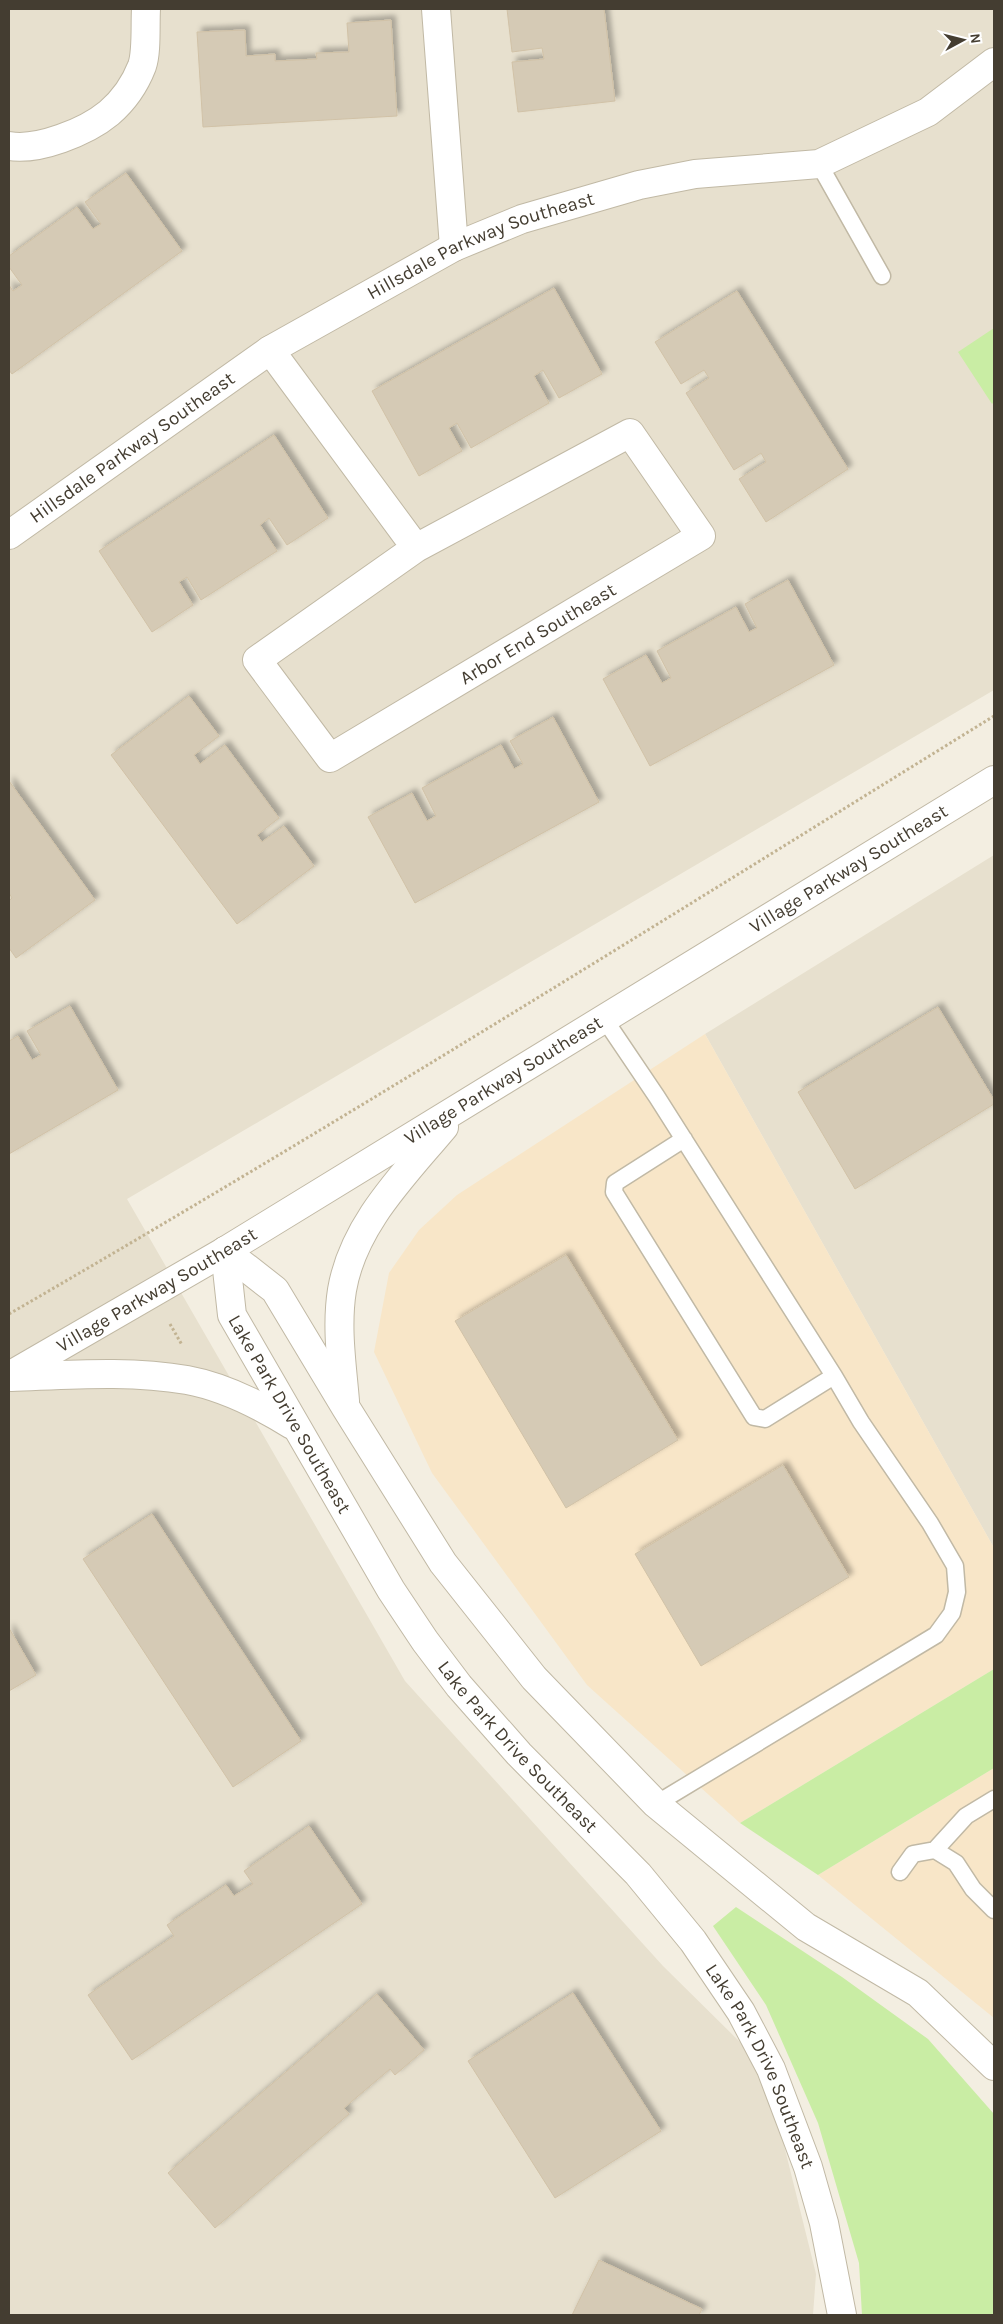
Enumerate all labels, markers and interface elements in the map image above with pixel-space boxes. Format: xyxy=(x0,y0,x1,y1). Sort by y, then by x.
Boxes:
north arrow xyxy=(938,15,988,65)
text: N xyxy=(966,32,984,44)
street label: Hillsdale Parkway Southeast xyxy=(363,188,597,304)
street label: Hillsdale Parkway Southeast xyxy=(25,368,239,528)
street label: Arbor End Southeast xyxy=(456,579,620,689)
street label: Village Parkway Southeast xyxy=(746,800,952,938)
street label: Village Parkway Southeast xyxy=(400,1012,606,1149)
street label: Village Parkway Southeast xyxy=(53,1223,261,1357)
street label: Lake Park Drive Southeast xyxy=(223,1311,355,1517)
street label: Lake Park Drive Southeast xyxy=(433,1657,602,1837)
street label: Lake Park Drive Southeast xyxy=(701,1960,819,2172)

